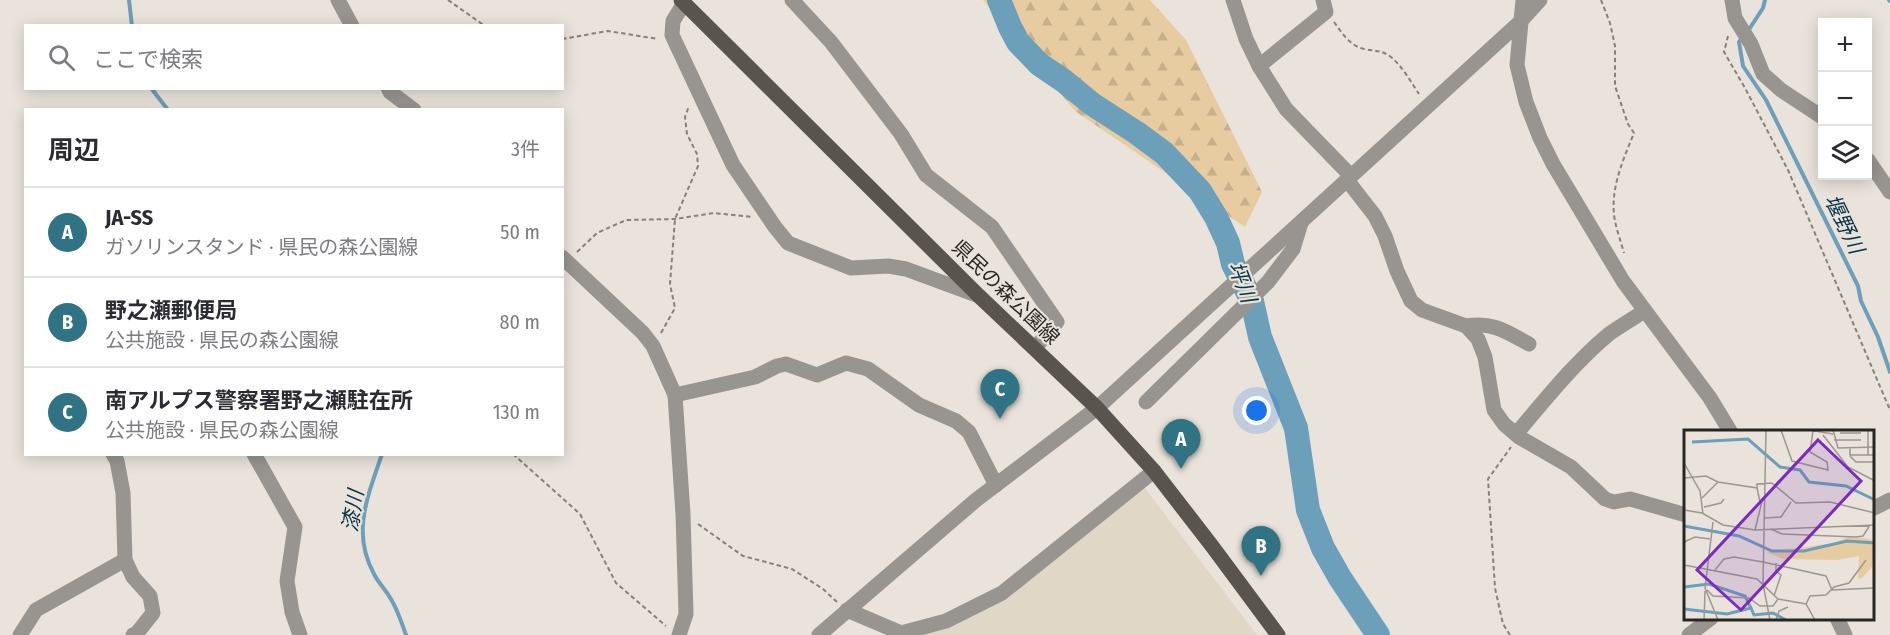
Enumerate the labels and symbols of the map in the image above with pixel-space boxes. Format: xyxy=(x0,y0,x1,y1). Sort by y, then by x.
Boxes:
water label: 堰野川 xyxy=(1819,190,1870,260)
street label: 県民の森公園線 xyxy=(947,235,1065,349)
water label: 坪川 xyxy=(1222,258,1262,308)
pin: C xyxy=(980,370,1020,419)
your location xyxy=(1242,396,1271,425)
pin: A xyxy=(1162,420,1200,469)
inset map xyxy=(1684,430,1875,620)
water label: 漆川 xyxy=(337,486,369,534)
pin: B xyxy=(1242,526,1280,576)

